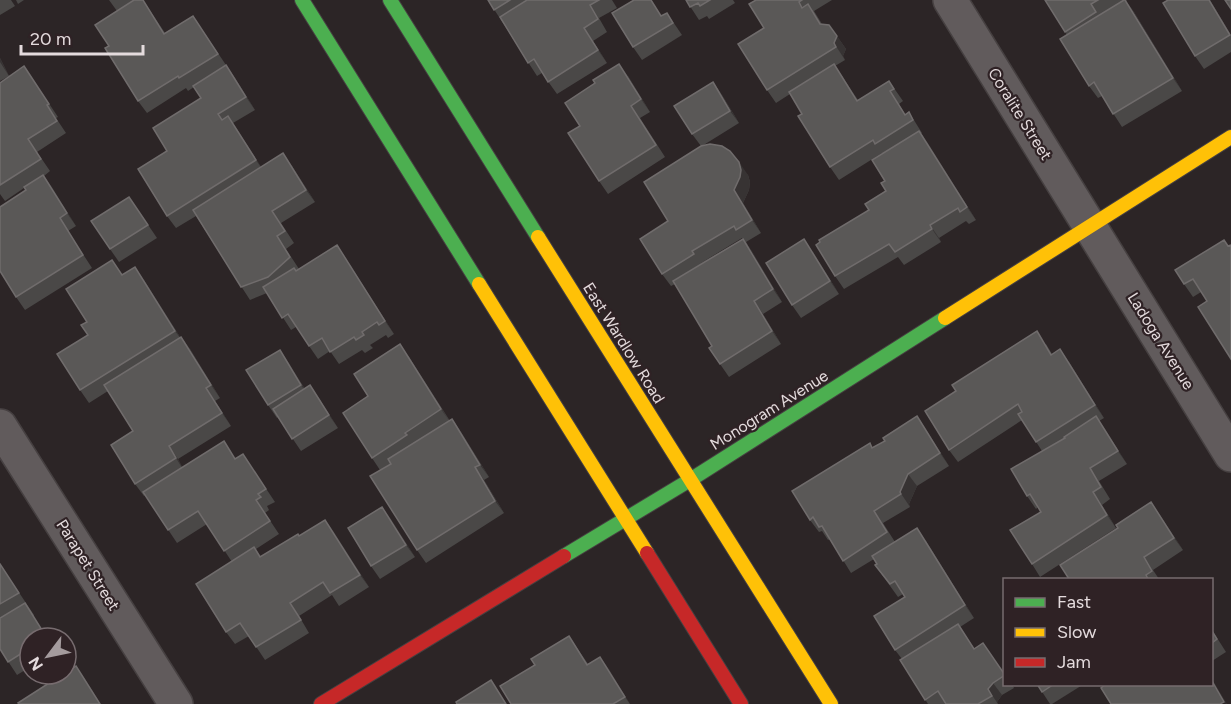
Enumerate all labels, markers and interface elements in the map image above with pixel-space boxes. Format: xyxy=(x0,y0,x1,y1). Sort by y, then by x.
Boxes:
scale bar xyxy=(21,18,142,56)
text: 20 m xyxy=(30,28,71,50)
street label: Coralite Street xyxy=(984,64,1056,164)
street label: East Wardlow Road xyxy=(579,279,669,407)
street label: Ladoga Avenue xyxy=(1124,289,1199,393)
street label: Monogram Avenue xyxy=(706,366,832,454)
street label: Parapet Street xyxy=(52,516,124,614)
legend xyxy=(1003,578,1213,686)
text: Fast xyxy=(1057,591,1091,613)
text: Slow xyxy=(1057,621,1096,643)
north arrow xyxy=(18,626,78,686)
text: Jam xyxy=(1057,651,1091,673)
text: N xyxy=(24,653,47,674)

